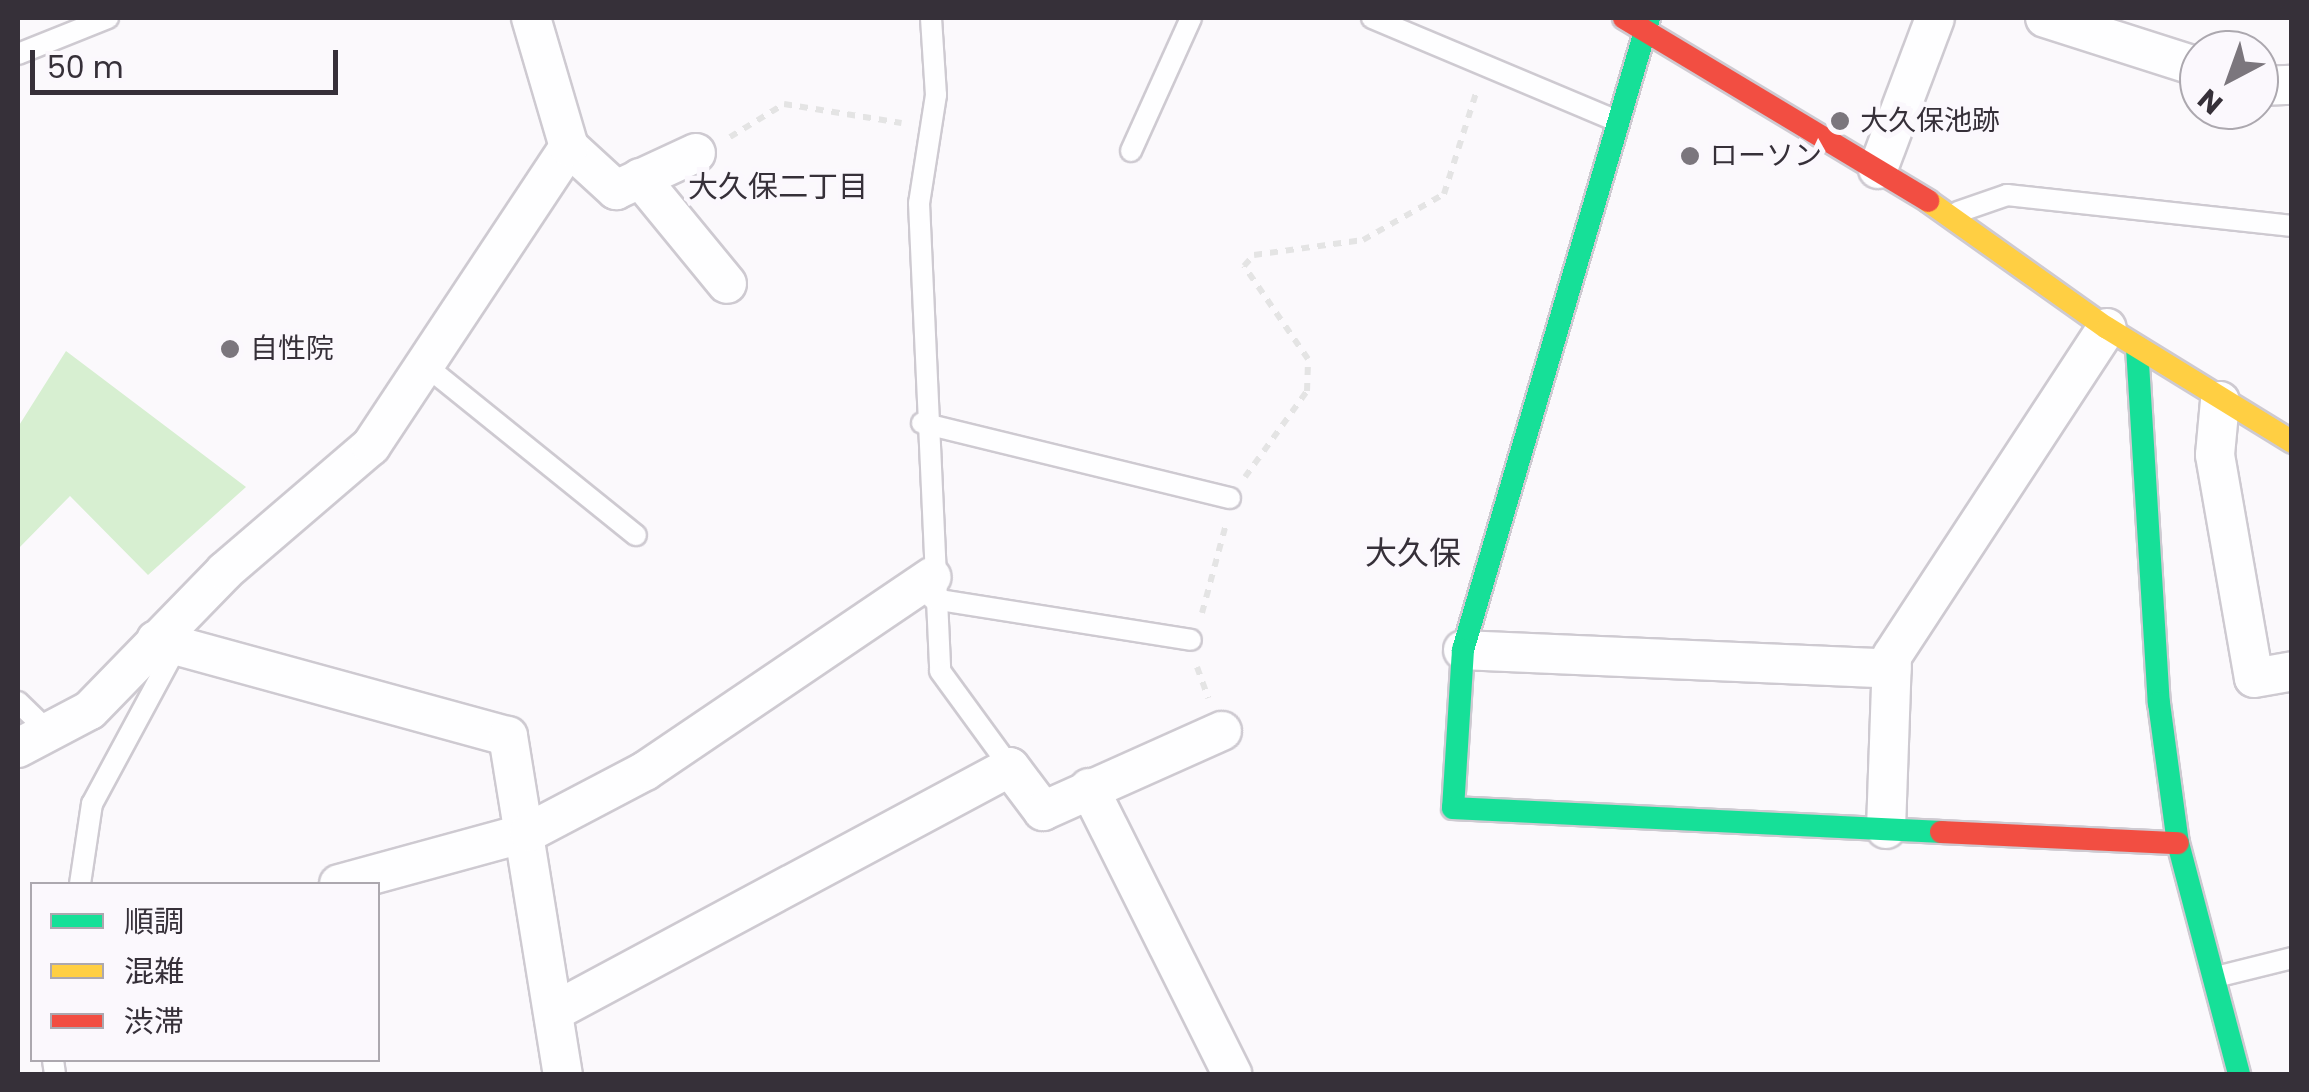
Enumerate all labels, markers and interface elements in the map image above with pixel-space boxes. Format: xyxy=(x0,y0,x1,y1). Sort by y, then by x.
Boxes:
scale bar xyxy=(35,30,342,92)
north arrow xyxy=(2179,30,2279,130)
text: 50 m xyxy=(47,46,124,89)
text: N xyxy=(2190,80,2231,123)
place label: 大久保池跡 xyxy=(1860,104,2000,138)
marker: 大久保池跡 xyxy=(1829,110,1851,132)
place label: ローソン xyxy=(1710,139,1822,173)
marker: ローソン xyxy=(1679,145,1701,167)
district label: 大久保二丁目 xyxy=(688,169,868,205)
place label: 自性院 xyxy=(250,332,334,366)
marker: 自性院 xyxy=(219,338,241,360)
district label: 大久保 xyxy=(1365,534,1461,572)
legend xyxy=(30,882,380,1062)
text: 順調 xyxy=(124,900,184,943)
text: 混雑 xyxy=(124,950,184,993)
text: 渋滞 xyxy=(124,1000,184,1043)

